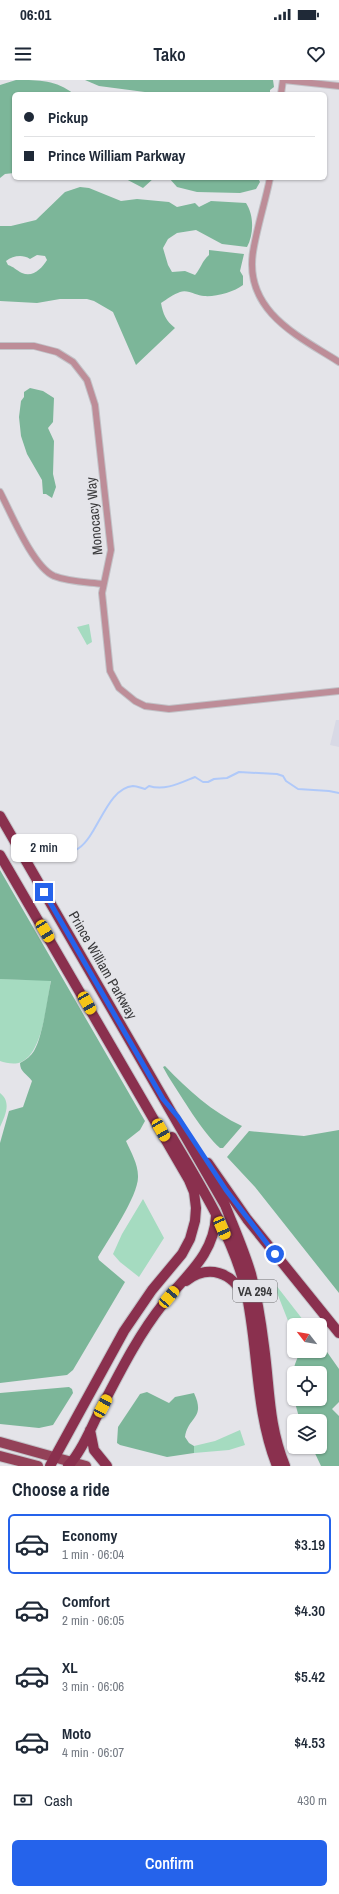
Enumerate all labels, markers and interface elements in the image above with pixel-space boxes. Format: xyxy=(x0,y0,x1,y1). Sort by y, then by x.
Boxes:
text: 06:01 xyxy=(20,4,51,25)
text: Tako xyxy=(153,42,186,67)
icon: menu xyxy=(12,43,34,65)
icon: heart xyxy=(305,43,327,65)
text: Pickup xyxy=(48,107,88,128)
text: Prince William Parkway xyxy=(48,145,185,166)
street label: Monocacy Way xyxy=(82,476,106,556)
callout: 2 min xyxy=(11,834,77,862)
text: 2 min xyxy=(30,839,58,856)
route end xyxy=(35,883,53,901)
street label: Prince William Parkway xyxy=(65,908,141,1022)
car xyxy=(34,918,56,944)
car xyxy=(76,990,98,1016)
car xyxy=(150,1117,172,1143)
car xyxy=(212,1215,232,1241)
route start xyxy=(266,1245,284,1263)
road number: VA 294 xyxy=(233,1280,277,1302)
car xyxy=(157,1284,181,1310)
north arrow xyxy=(287,1318,327,1358)
map controls xyxy=(287,1318,327,1454)
button: locate xyxy=(287,1366,327,1406)
car xyxy=(92,1393,114,1419)
button: layers xyxy=(287,1414,327,1454)
text: Choose a ride xyxy=(12,1477,110,1502)
text: Economy xyxy=(62,1525,117,1546)
icon: car xyxy=(14,1526,50,1562)
text: $3.19 xyxy=(294,1534,325,1555)
text: 1 min · 06:04 xyxy=(62,1546,124,1563)
text: Comfort xyxy=(62,1591,110,1612)
icon: car xyxy=(14,1592,50,1628)
text: $4.30 xyxy=(294,1600,325,1621)
text: 2 min · 06:05 xyxy=(62,1612,124,1629)
text: XL xyxy=(62,1657,78,1678)
icon: car xyxy=(14,1658,50,1694)
text: $5.42 xyxy=(294,1666,325,1687)
text: 3 min · 06:06 xyxy=(62,1678,124,1695)
text: Moto xyxy=(62,1723,91,1744)
icon: car xyxy=(14,1724,50,1760)
text: $4.53 xyxy=(294,1732,325,1753)
text: 4 min · 06:07 xyxy=(62,1744,124,1761)
icon: cash xyxy=(12,1789,34,1811)
text: Cash xyxy=(44,1790,73,1811)
text: 430 m xyxy=(297,1792,327,1809)
button: Confirm xyxy=(12,1840,327,1886)

